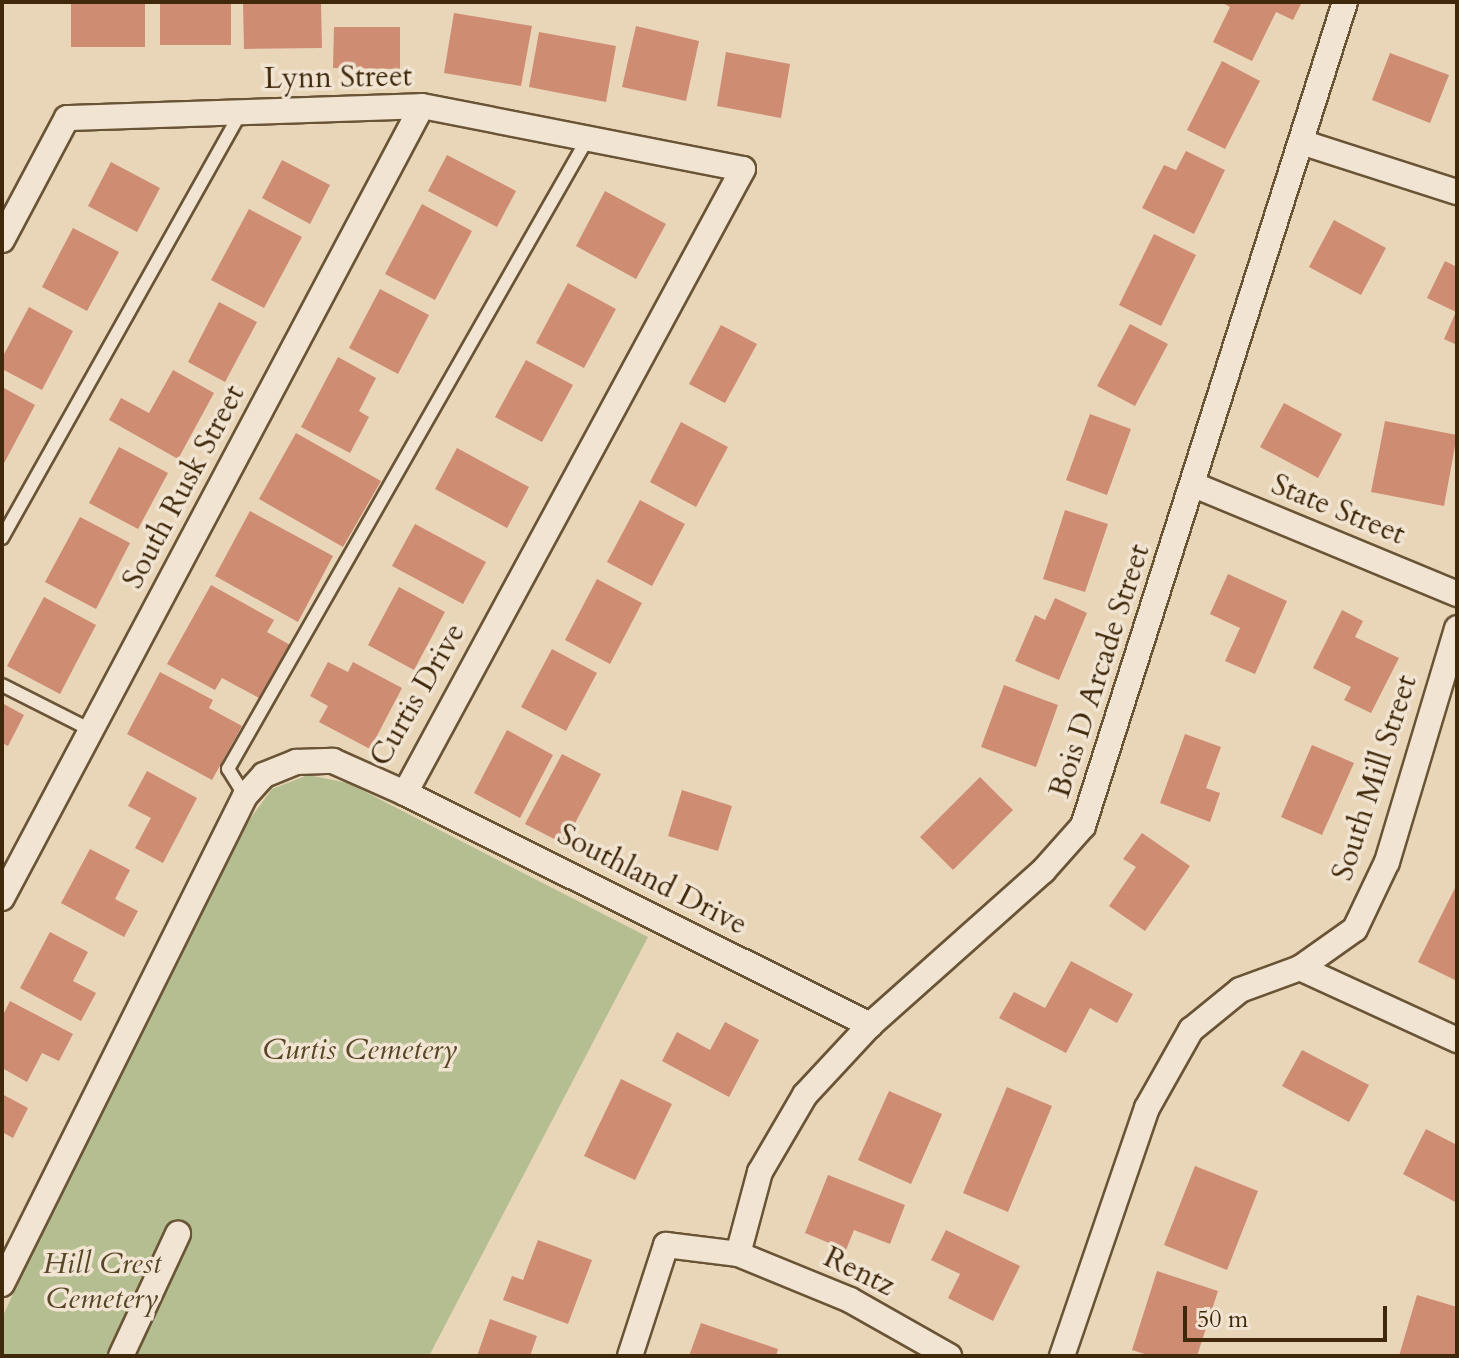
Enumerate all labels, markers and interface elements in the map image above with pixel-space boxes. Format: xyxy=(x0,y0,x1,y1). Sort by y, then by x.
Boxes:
street label: Lynn Street xyxy=(264,59,412,97)
street label: South Rusk Street xyxy=(115,379,253,595)
street label: State Street xyxy=(1266,467,1410,553)
street label: Bois D Arcade Street xyxy=(1042,540,1158,802)
street label: Curtis Drive xyxy=(363,617,473,773)
street label: South Mill Street xyxy=(1325,671,1425,885)
street label: Southland Drive xyxy=(551,817,753,943)
park label: Curtis Cemetery xyxy=(263,1032,457,1068)
street label: Rentz xyxy=(818,1240,900,1304)
park label: Hill Crest Cemetery xyxy=(43,1246,161,1316)
scale bar xyxy=(1187,1290,1391,1340)
text: 50 m xyxy=(1197,1303,1248,1336)

